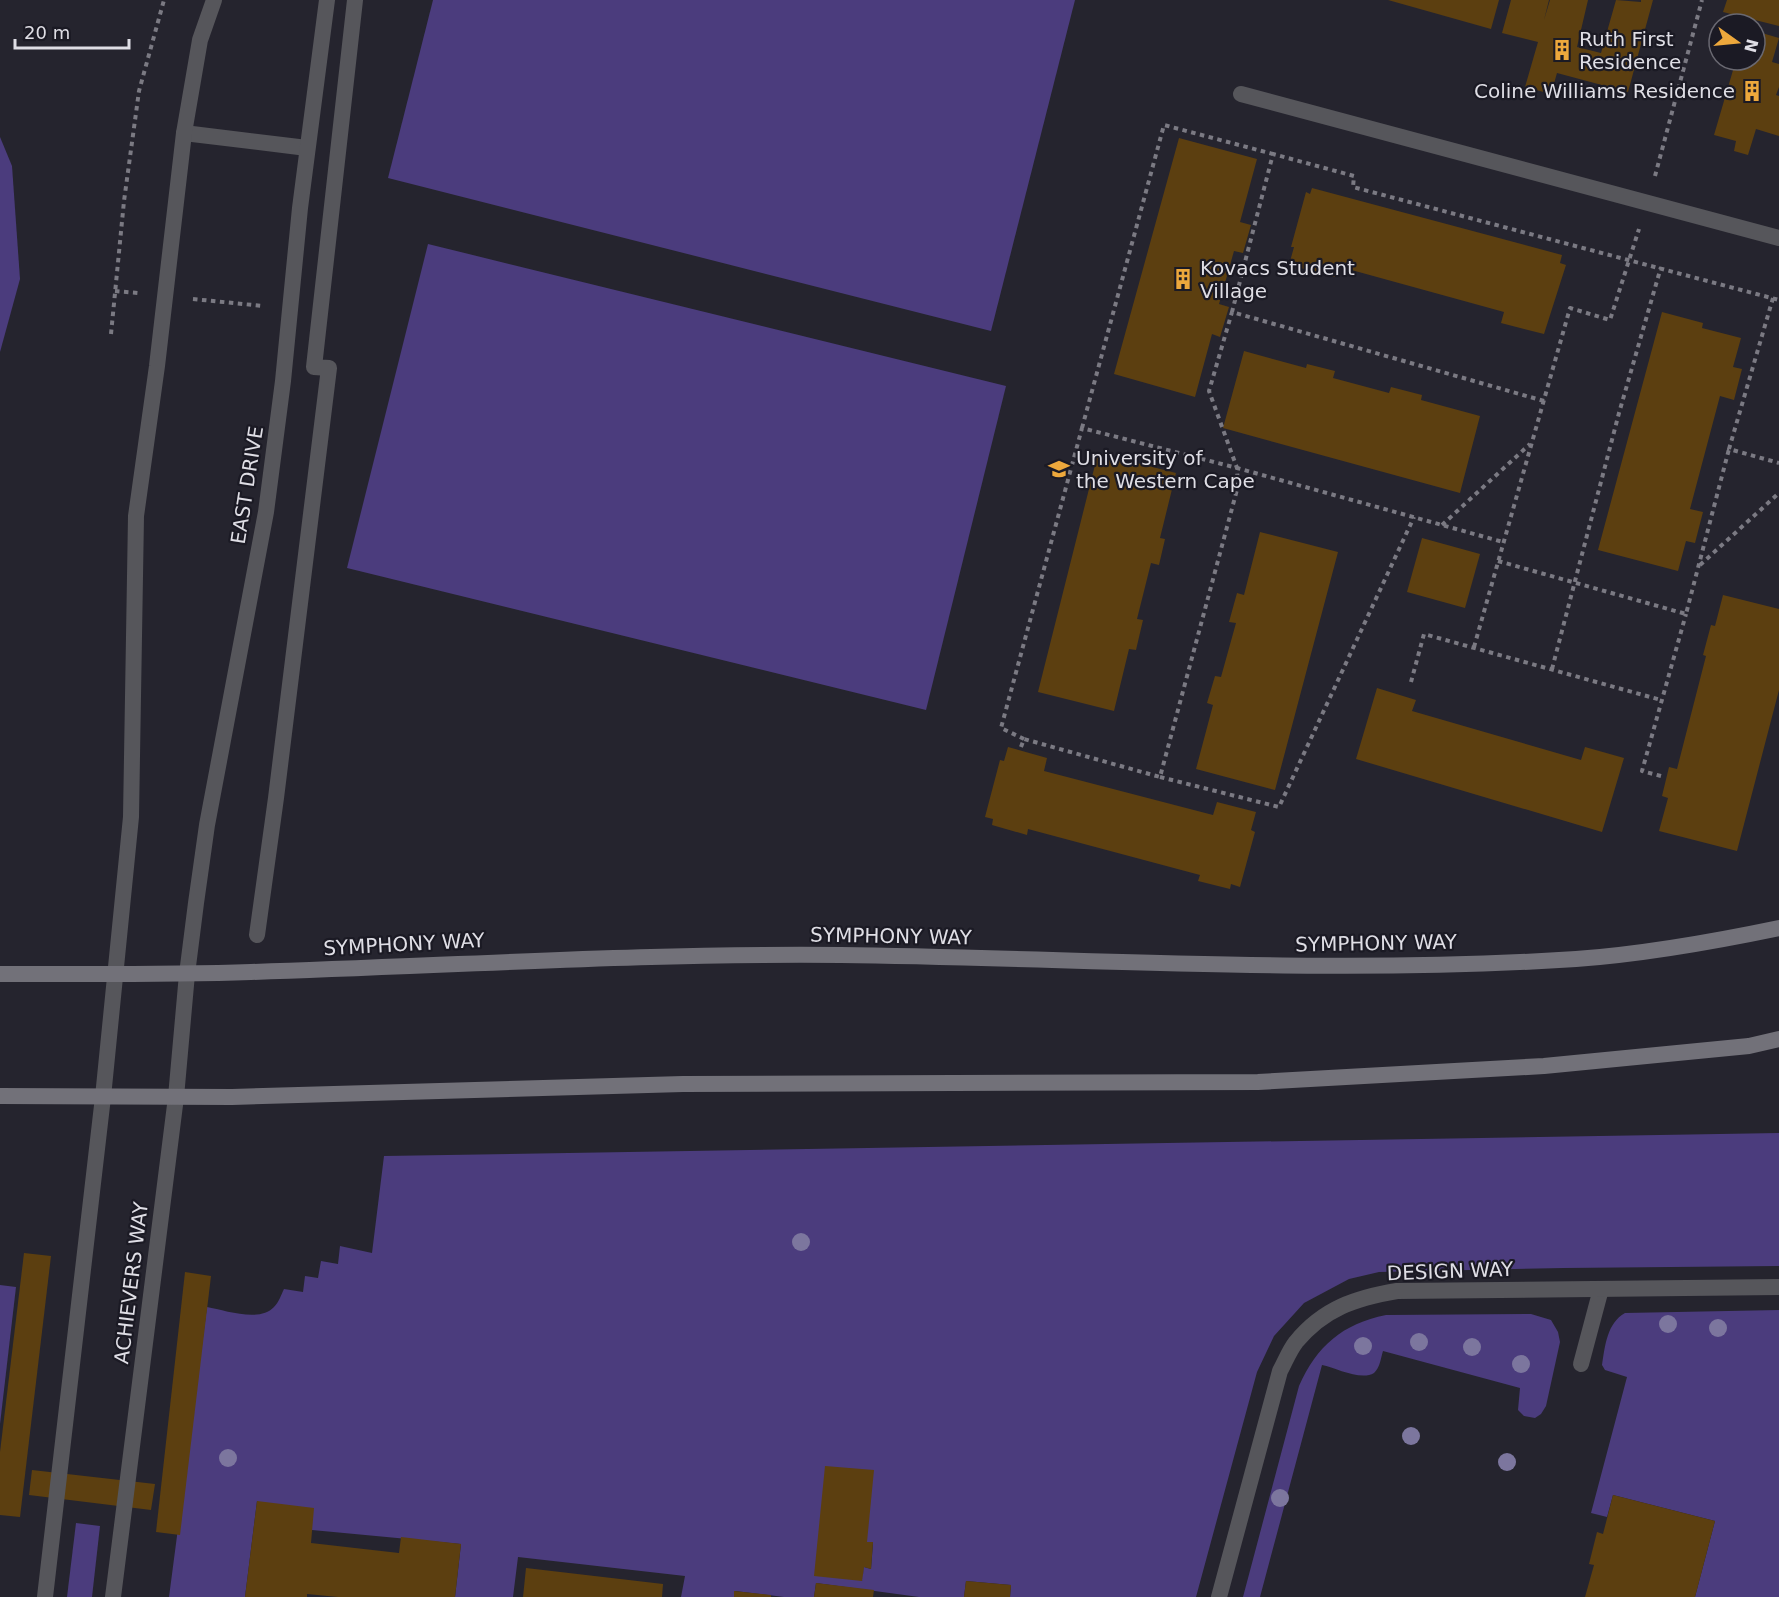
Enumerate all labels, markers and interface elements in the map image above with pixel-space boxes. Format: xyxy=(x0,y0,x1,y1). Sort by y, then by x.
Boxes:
scale bar xyxy=(15,12,129,50)
north arrow xyxy=(1707,12,1767,72)
text: 20 m xyxy=(24,22,70,43)
place label: Ruth First Residence xyxy=(1579,27,1681,74)
text: N xyxy=(1740,37,1762,55)
building icon: Ruth First Residence xyxy=(1550,38,1574,62)
place label: Coline Williams Residence xyxy=(1474,79,1735,103)
building icon: Coline Williams Residence xyxy=(1740,79,1764,103)
place label: Kovacs Student Village xyxy=(1200,256,1355,303)
building icon: Kovacs Student Village xyxy=(1171,267,1195,291)
street label: EAST DRIVE xyxy=(226,424,268,546)
place label: University of the Western Cape xyxy=(1076,446,1255,493)
school or university icon: University of the Western Cape xyxy=(1047,457,1071,481)
street label: SYMPHONY WAY xyxy=(810,923,973,949)
street label: SYMPHONY WAY xyxy=(323,928,486,960)
street label: SYMPHONY WAY xyxy=(1295,930,1458,956)
street label: ACHIEVERS WAY xyxy=(109,1200,153,1365)
street label: DESIGN WAY xyxy=(1386,1257,1514,1285)

